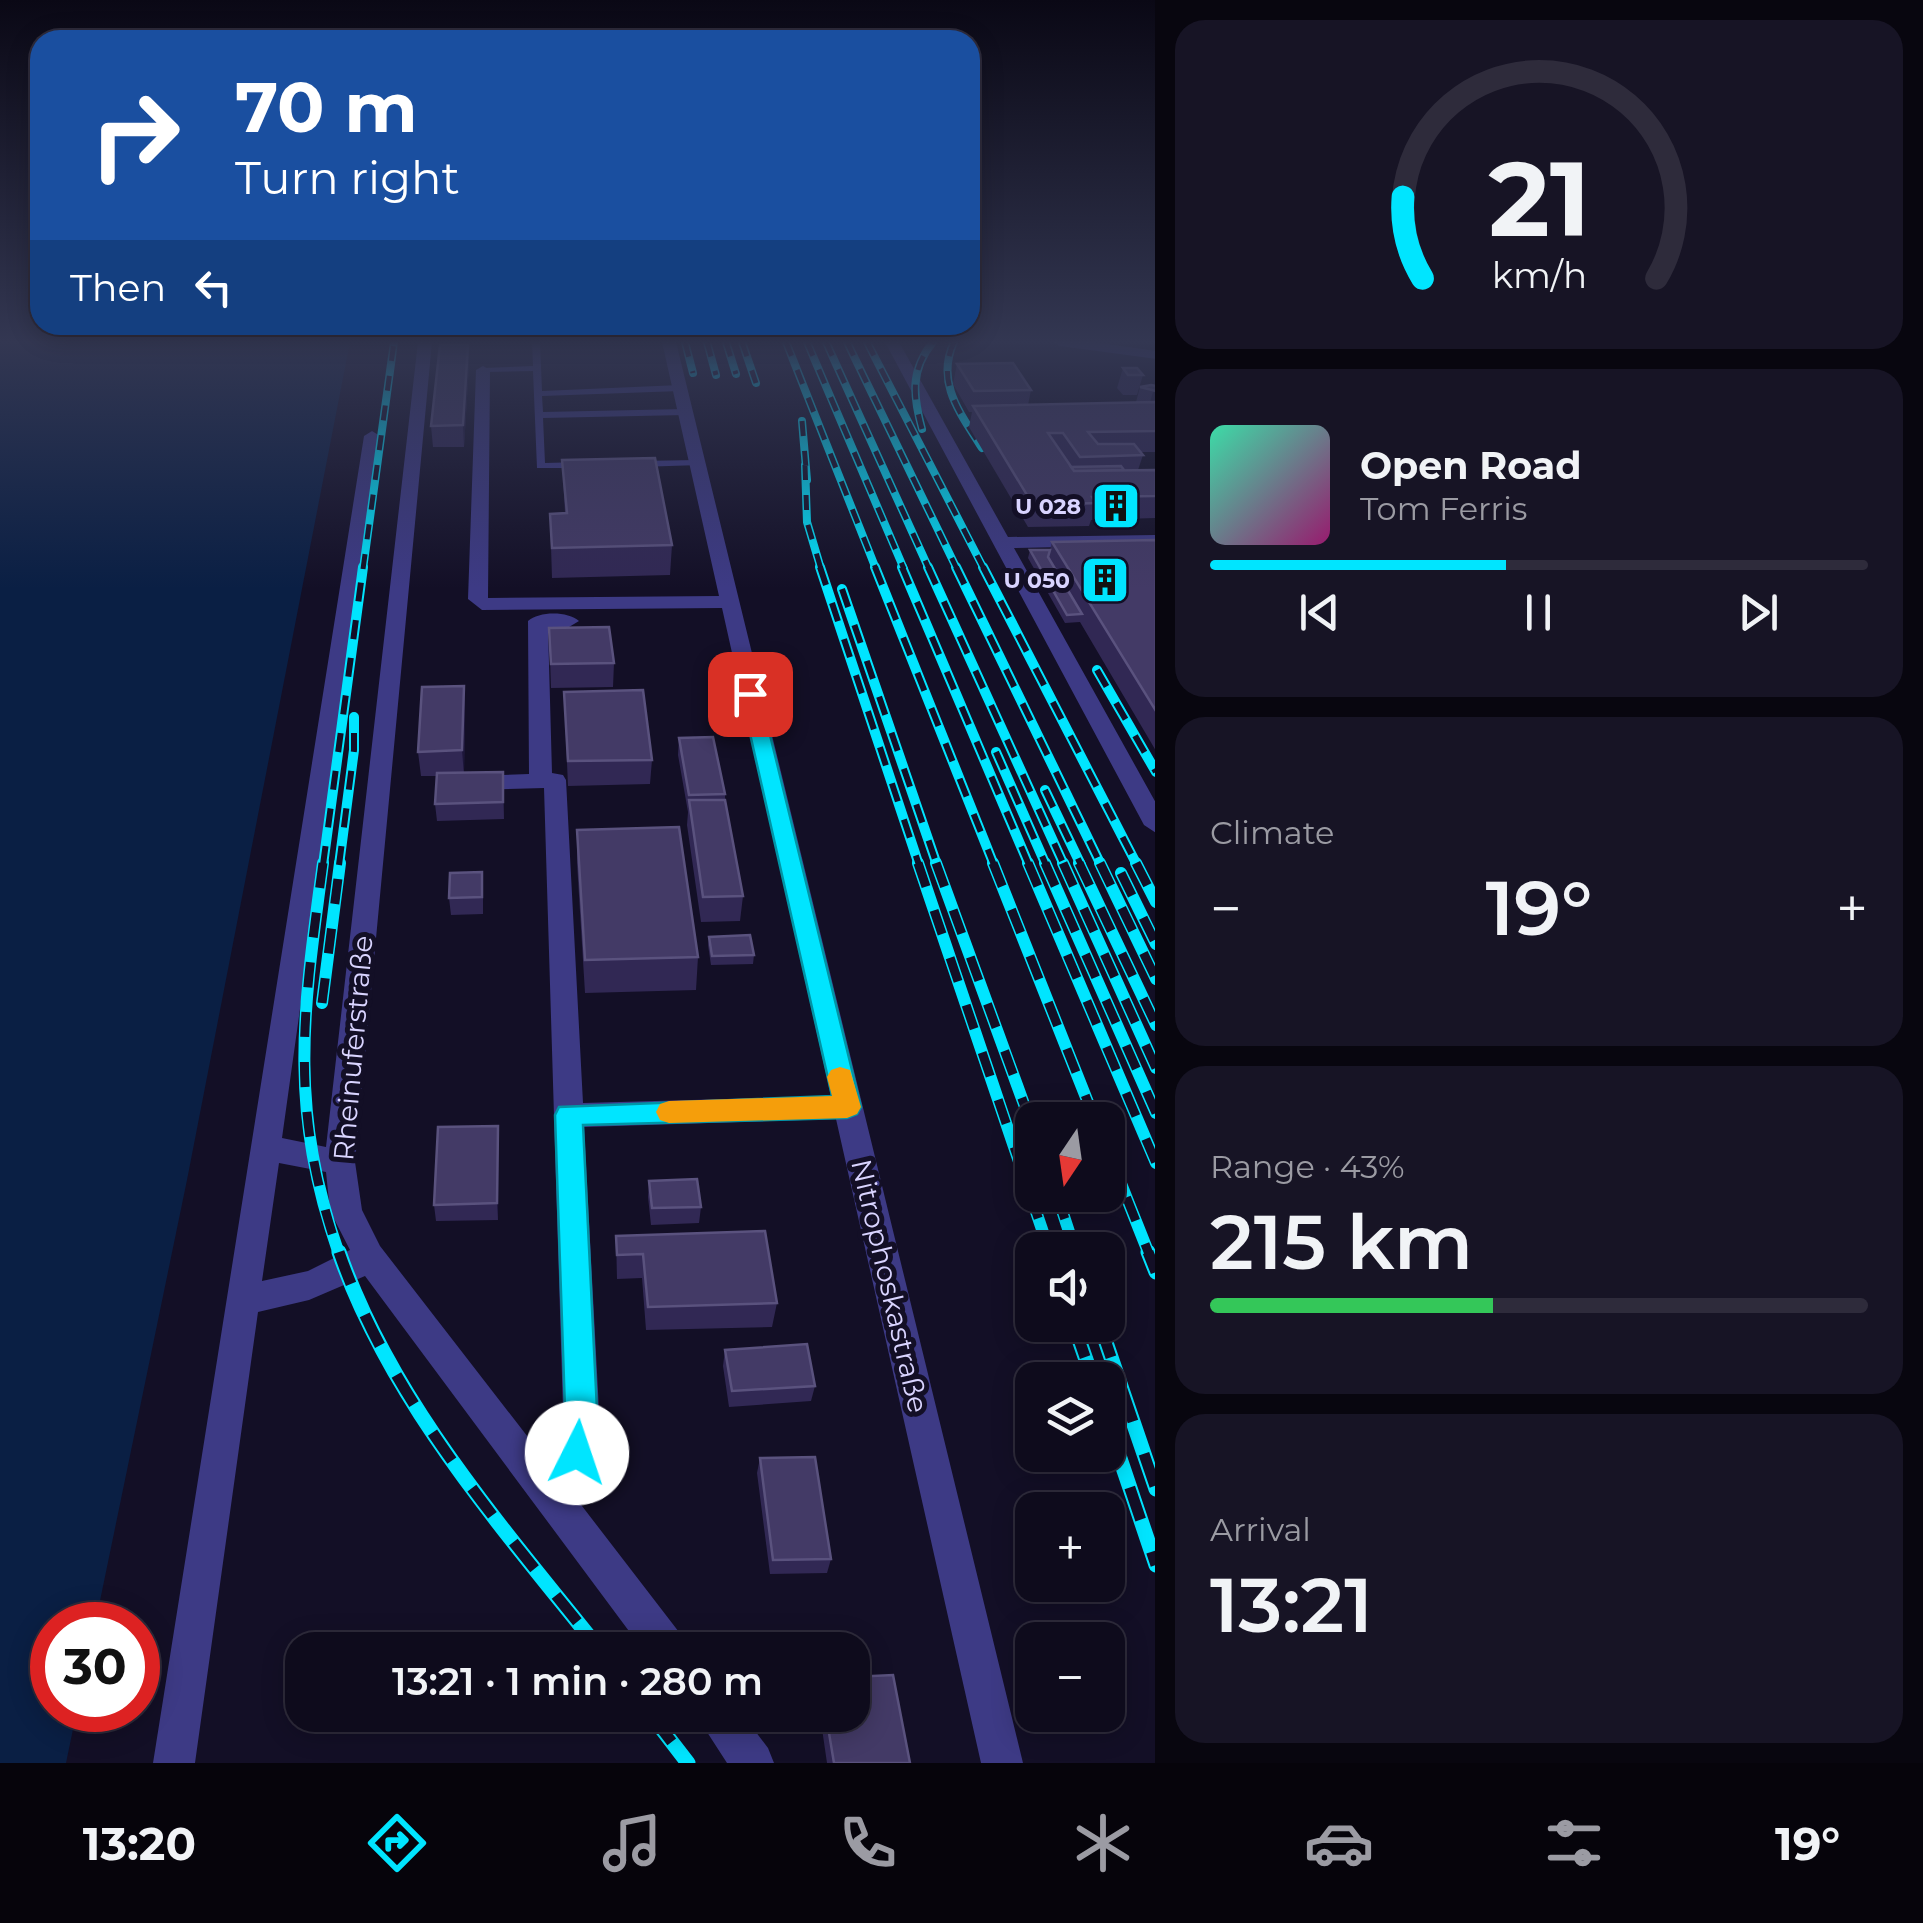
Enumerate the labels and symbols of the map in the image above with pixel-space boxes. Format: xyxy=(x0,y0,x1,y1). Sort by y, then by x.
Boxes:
building icon: U 028 xyxy=(1090,480,1142,532)
place label: U 028 xyxy=(1015,493,1081,520)
building icon: U 050 xyxy=(1079,554,1131,606)
place label: U 050 xyxy=(1003,567,1070,594)
pin xyxy=(708,652,793,737)
street label: Rheinuferstraße xyxy=(326,934,380,1162)
north arrow xyxy=(1015,1102,1125,1212)
street label: Nitrophoskastraße xyxy=(844,1156,936,1416)
position arrow xyxy=(525,1401,629,1505)
speed limit sign: 30 xyxy=(30,1602,160,1732)

